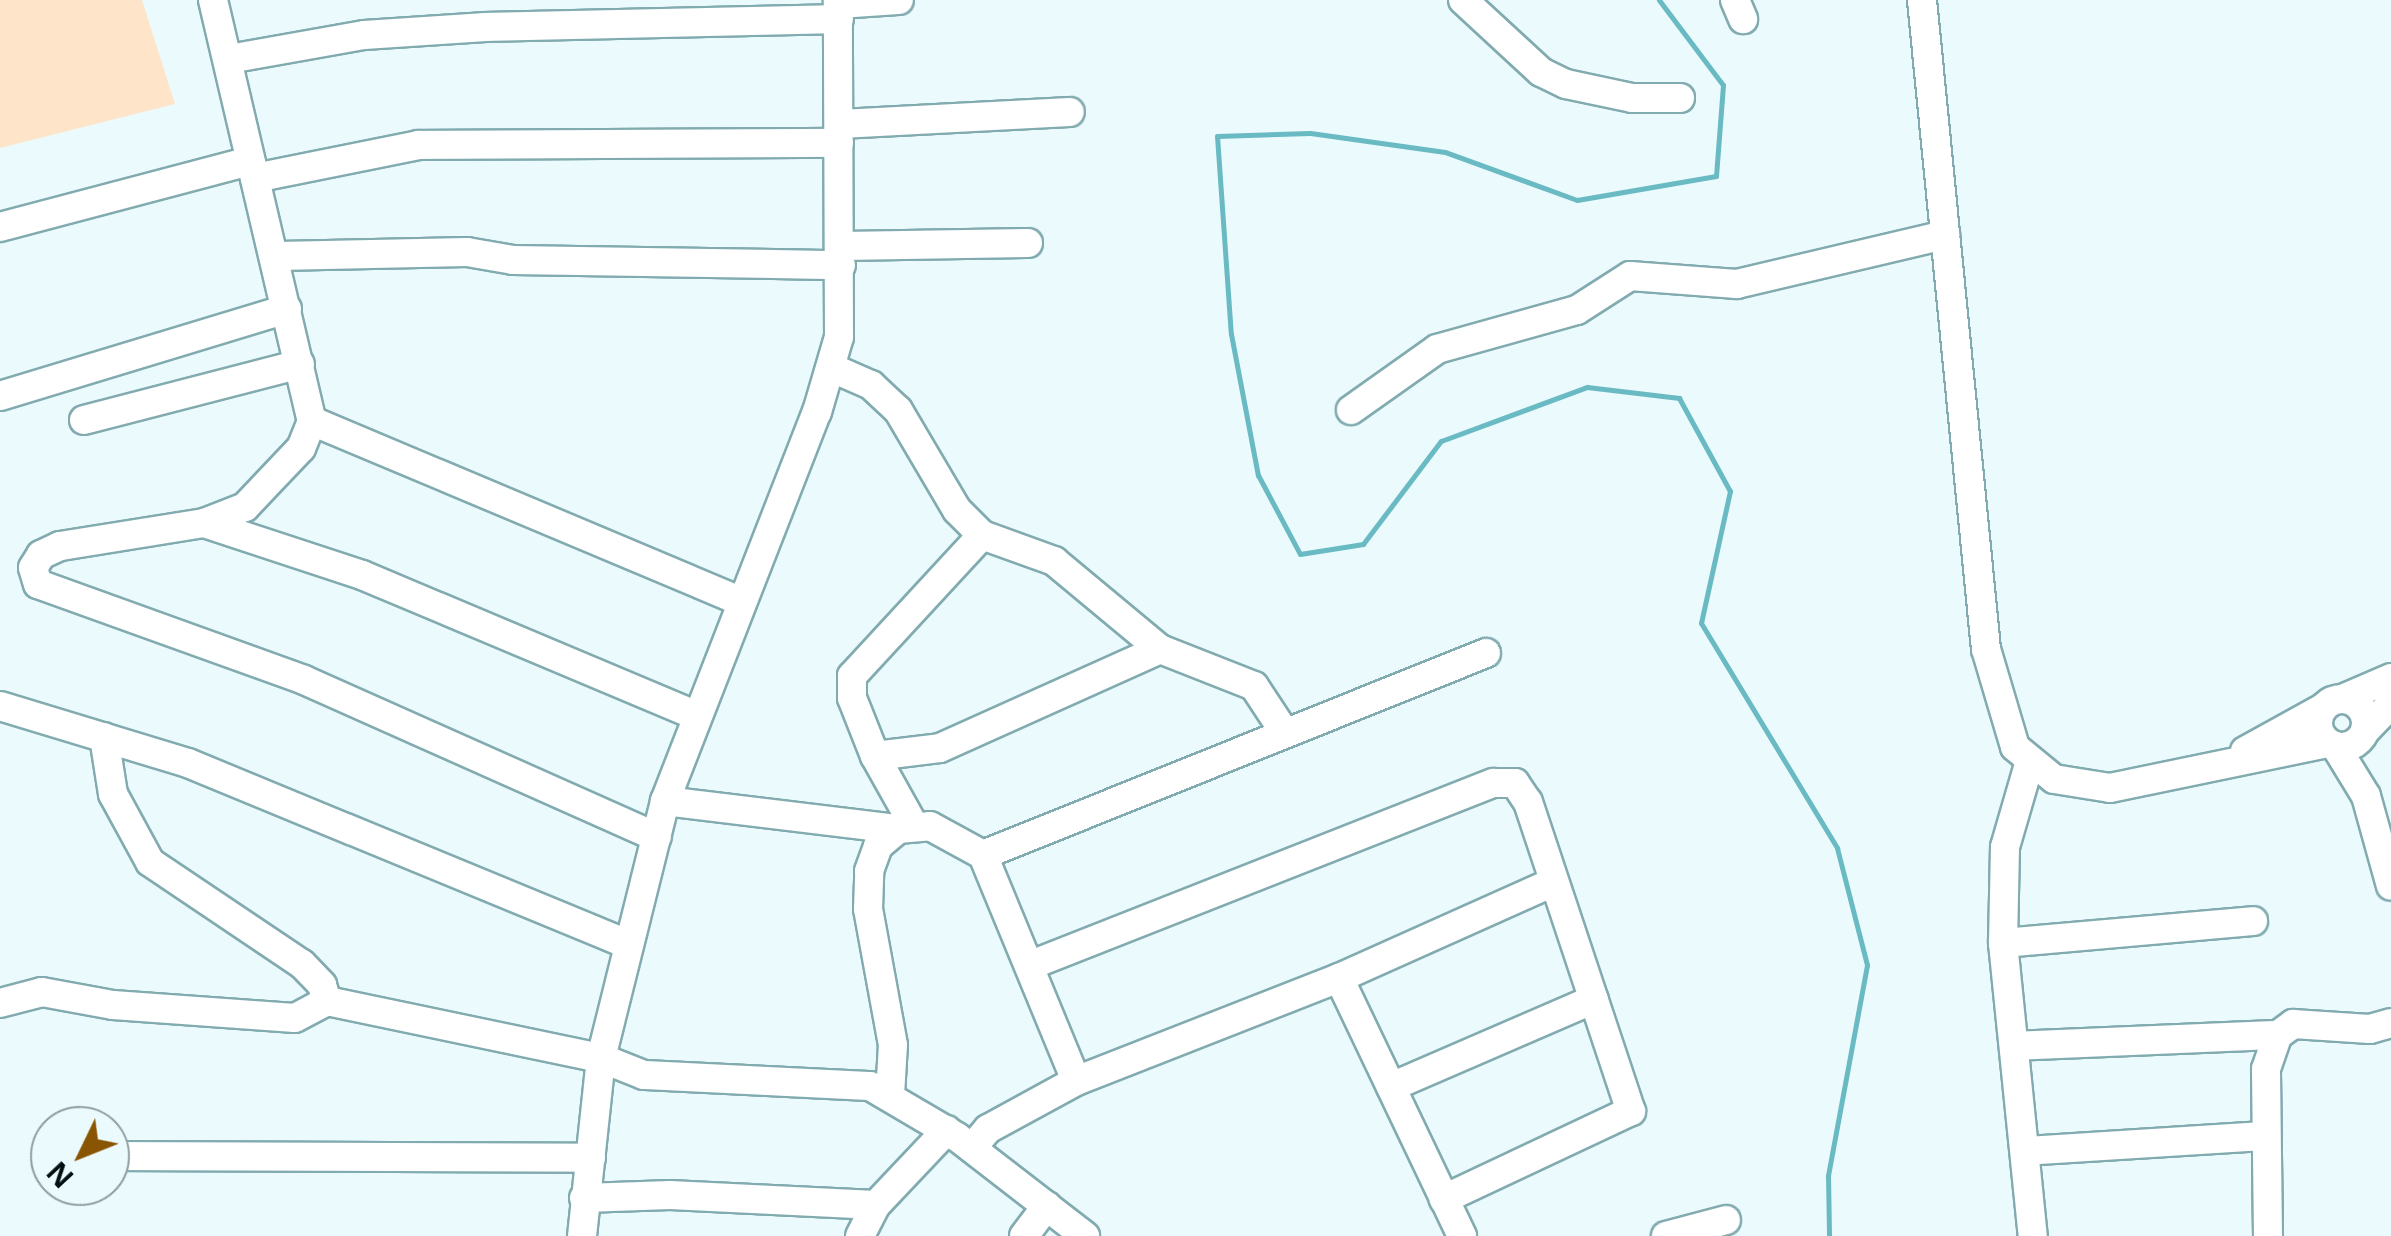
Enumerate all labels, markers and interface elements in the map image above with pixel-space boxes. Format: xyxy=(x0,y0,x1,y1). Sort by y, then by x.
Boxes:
north arrow xyxy=(30,1106,130,1206)
text: N xyxy=(38,1154,81,1196)

